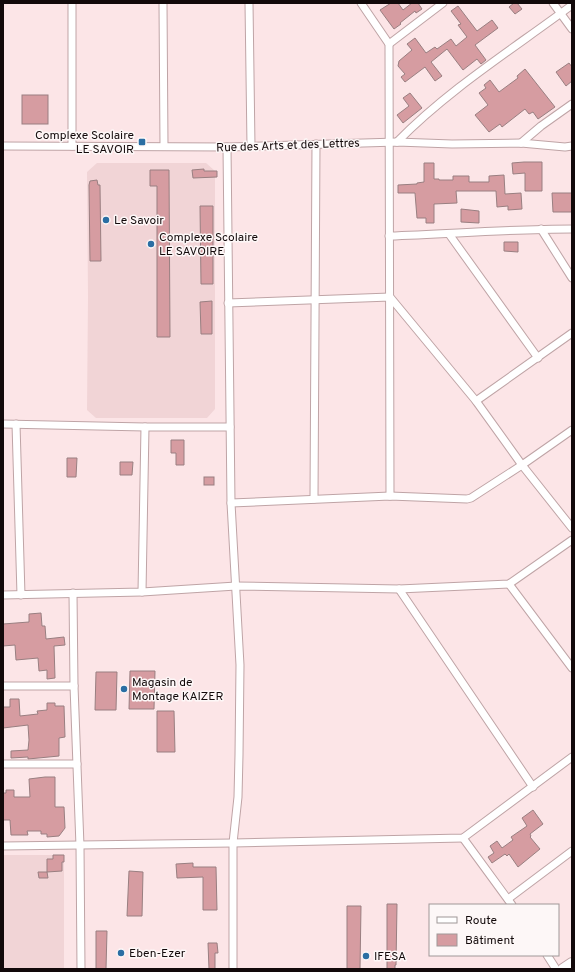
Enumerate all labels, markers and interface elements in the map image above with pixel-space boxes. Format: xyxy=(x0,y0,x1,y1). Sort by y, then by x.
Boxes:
place label: Complexe Scolaire LE SAVOIR xyxy=(35,128,134,158)
street label: Rue des Arts et des Lettres xyxy=(216,135,360,157)
marker: Complexe Scolaire LE SAVOIR xyxy=(137,137,147,147)
place label: Le Savoir xyxy=(114,213,164,229)
marker: Le Savoir xyxy=(101,215,111,225)
place label: Complexe Scolaire LE SAVOIRE xyxy=(159,230,258,260)
marker: Complexe Scolaire LE SAVOIRE xyxy=(146,239,156,249)
place label: Magasin de Montage KAIZER xyxy=(132,675,223,705)
marker: Magasin de Montage KAIZER xyxy=(119,684,129,694)
legend xyxy=(429,904,559,956)
text: Route xyxy=(465,913,497,929)
text: Bâtiment xyxy=(465,933,515,949)
place label: Eben-Ezer xyxy=(129,946,186,962)
marker: Eben-Ezer xyxy=(116,948,126,958)
place label: IFESA xyxy=(374,949,406,965)
marker: IFESA xyxy=(361,951,371,961)

